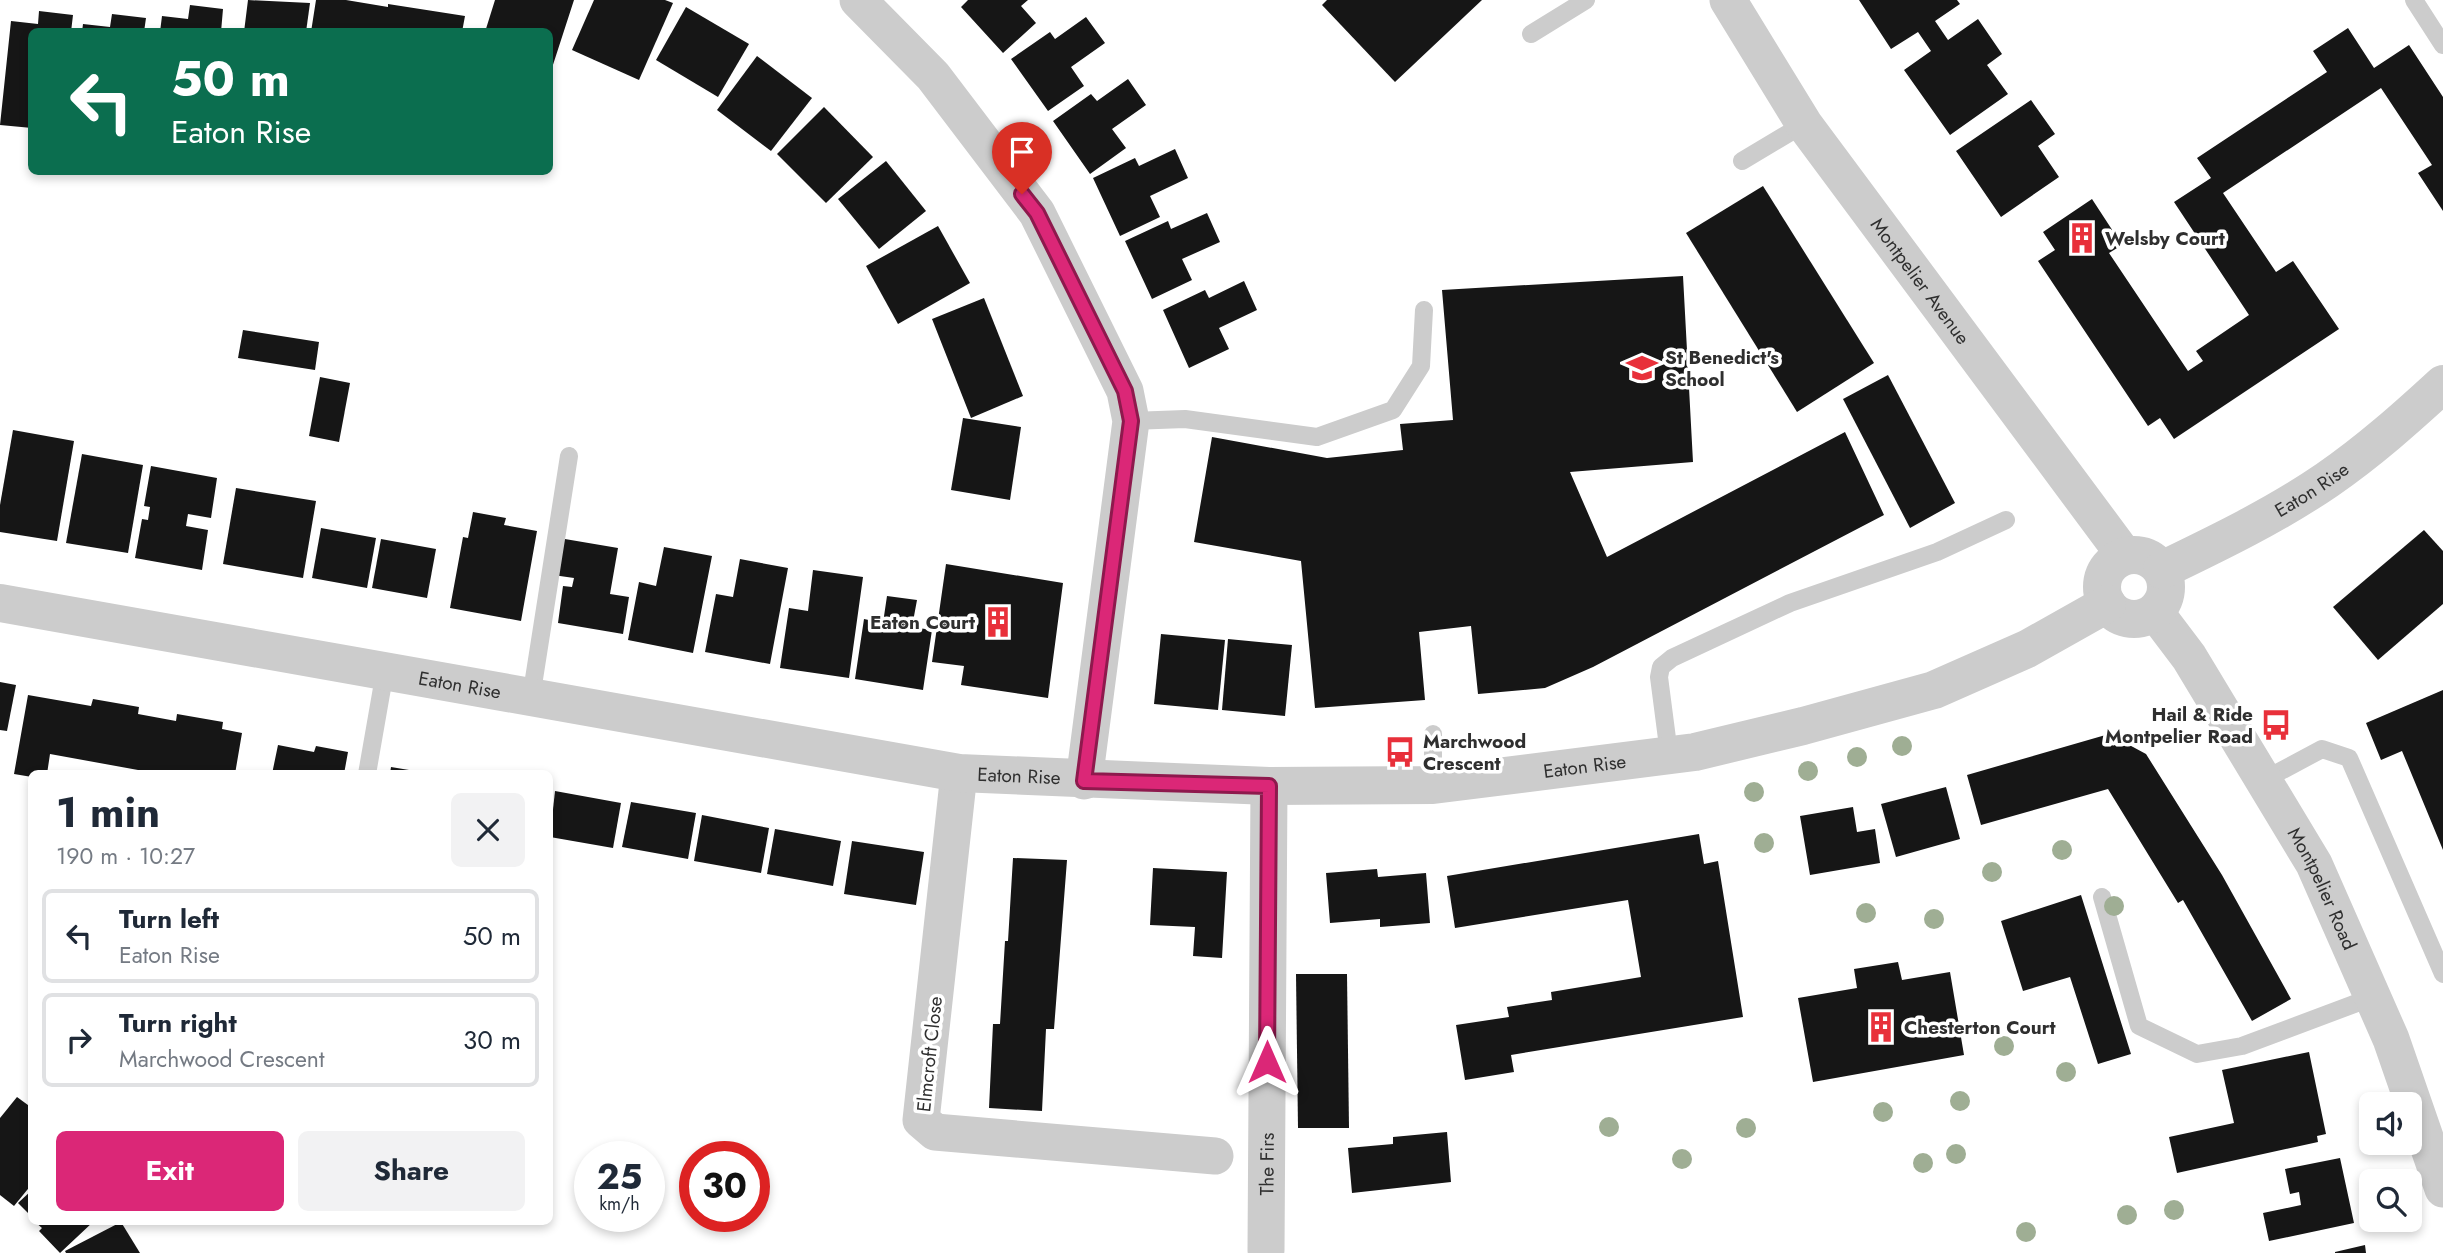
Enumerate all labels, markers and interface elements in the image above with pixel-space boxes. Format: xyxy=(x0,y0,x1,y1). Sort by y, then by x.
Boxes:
text: 50 m xyxy=(171,44,290,114)
icon: left xyxy=(56,56,147,147)
text: Eaton Rise xyxy=(171,109,311,155)
pin xyxy=(992,122,1052,194)
icon: arrive xyxy=(1003,133,1041,171)
street label: Montpelier Avenue xyxy=(1864,212,1976,350)
building icon: Welsby Court xyxy=(2065,221,2099,255)
place label: Welsby Court xyxy=(2105,225,2225,252)
place label: St Benedict's School xyxy=(1665,344,1779,393)
school or university icon: St Benedict's School xyxy=(1625,351,1659,385)
street label: Eaton Rise xyxy=(2270,456,2355,524)
building icon: Eaton Court xyxy=(981,605,1015,639)
place label: Eaton Court xyxy=(870,609,975,636)
street label: Eaton Rise xyxy=(416,664,503,706)
place label: Hail & Ride Montpelier Road xyxy=(2105,701,2253,750)
bus stop icon: Hail & Ride Montpelier Road xyxy=(2259,708,2293,742)
place label: Marchwood Crescent xyxy=(1423,728,1526,777)
bus stop icon: Marchwood Crescent xyxy=(1383,735,1417,769)
street label: Eaton Rise xyxy=(1542,748,1628,785)
street label: Eaton Rise xyxy=(977,761,1061,791)
text: 1 min xyxy=(56,782,160,843)
button: close xyxy=(451,793,525,867)
street label: Montpelier Road xyxy=(2281,822,2363,954)
text: 190 m · 10:27 xyxy=(56,839,195,873)
text: Turn left xyxy=(119,900,219,938)
icon: left xyxy=(60,917,98,955)
text: 50 m xyxy=(463,917,521,955)
text: Eaton Rise xyxy=(119,938,220,972)
street label: Elmcroft Close xyxy=(910,995,949,1113)
text: Turn right xyxy=(119,1004,237,1042)
building icon: Chesterton Court xyxy=(1864,1010,1898,1044)
place label: Chesterton Court xyxy=(1904,1014,2056,1041)
icon: right xyxy=(60,1021,98,1059)
text: 30 m xyxy=(463,1021,521,1059)
position arrow xyxy=(1230,1025,1304,1099)
text: Marchwood Crescent xyxy=(119,1042,324,1076)
map controls xyxy=(2359,1092,2422,1232)
button: sound xyxy=(2359,1092,2422,1155)
button: Exit xyxy=(56,1131,284,1211)
button: Share xyxy=(298,1131,525,1211)
street label: The Firs xyxy=(1253,1132,1281,1196)
speed limit sign: 30 xyxy=(679,1141,770,1232)
text: 25 xyxy=(597,1152,642,1202)
button: search xyxy=(2359,1169,2422,1232)
text: km/h xyxy=(599,1191,640,1217)

